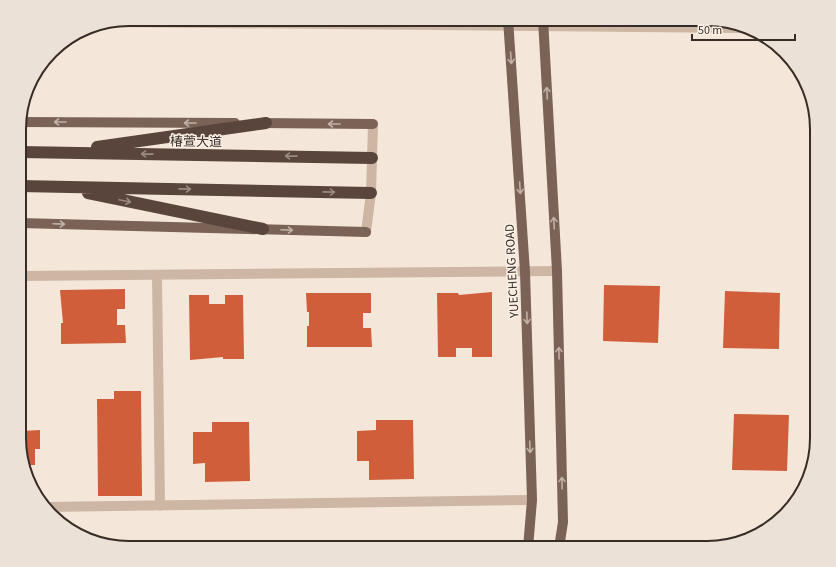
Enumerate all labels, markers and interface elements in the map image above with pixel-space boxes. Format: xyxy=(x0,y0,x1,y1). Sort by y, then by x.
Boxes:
scale bar xyxy=(692,16,795,42)
text: 50 m xyxy=(698,22,722,39)
one-way arrow xyxy=(507,51,514,64)
one-way arrow xyxy=(543,87,550,100)
one-way arrow xyxy=(54,118,67,126)
one-way arrow xyxy=(184,119,197,127)
one-way arrow xyxy=(328,120,341,128)
street label: 椿萱大道 xyxy=(170,133,222,151)
one-way arrow xyxy=(141,150,154,158)
one-way arrow xyxy=(285,153,298,160)
one-way arrow xyxy=(516,181,523,194)
one-way arrow xyxy=(178,186,191,193)
one-way arrow xyxy=(322,188,335,196)
one-way arrow xyxy=(119,197,132,205)
one-way arrow xyxy=(550,217,558,230)
one-way arrow xyxy=(52,220,65,227)
street label: YUECHENG ROAD xyxy=(501,224,523,319)
one-way arrow xyxy=(280,226,293,234)
one-way arrow xyxy=(523,311,530,324)
one-way arrow xyxy=(555,347,563,360)
one-way arrow xyxy=(526,440,534,453)
one-way arrow xyxy=(558,477,566,490)

